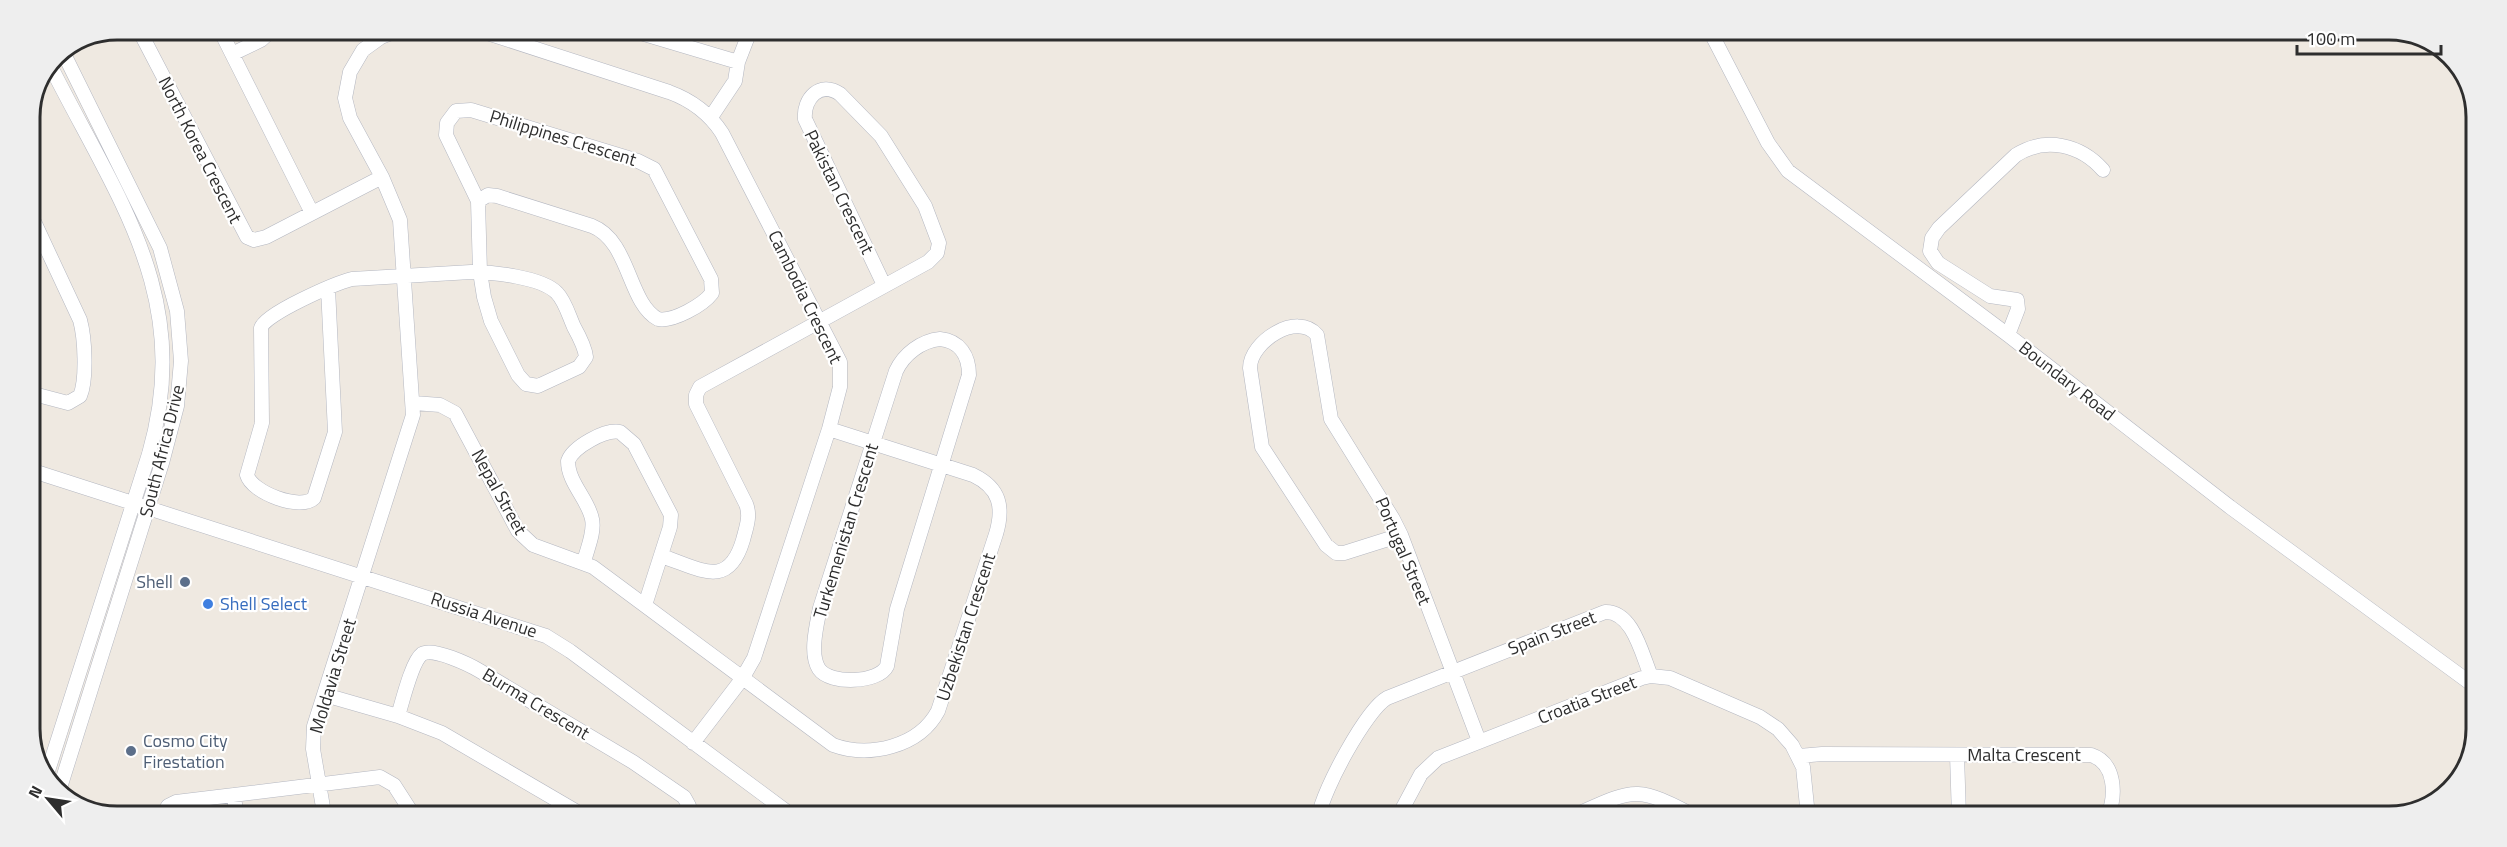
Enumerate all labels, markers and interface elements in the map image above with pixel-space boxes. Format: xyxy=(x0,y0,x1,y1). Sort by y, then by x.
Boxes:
scale bar xyxy=(2297,18,2441,56)
text: 100 m xyxy=(2306,25,2355,52)
street label: North Korea Crescent xyxy=(152,72,249,228)
street label: Philippines Crescent xyxy=(486,102,641,173)
street label: Pakistan Crescent xyxy=(798,125,882,259)
street label: Cambodia Crescent xyxy=(761,226,850,369)
street label: Boundary Road xyxy=(2013,334,2121,427)
street label: South Africa Drive xyxy=(132,382,191,520)
street label: Turkemenistan Crescent xyxy=(806,439,885,622)
street label: Nepal Street xyxy=(465,444,534,540)
street label: Portugal Street xyxy=(1369,493,1439,610)
street label: Uzbekistan Crescent xyxy=(929,549,1002,704)
place label: Shell xyxy=(136,568,173,595)
marker: Shell xyxy=(178,575,192,589)
street label: Russia Avenue xyxy=(427,585,541,644)
place label: Shell Select xyxy=(220,590,308,617)
marker: Shell Select xyxy=(201,597,215,611)
street label: Spain Street xyxy=(1504,603,1600,662)
street label: Moldavia Street xyxy=(302,614,363,737)
street label: Burma Crescent xyxy=(477,661,596,747)
street label: Croatia Street xyxy=(1533,668,1641,731)
place label: Cosmo City Firestation xyxy=(143,727,228,775)
street label: Malta Crescent xyxy=(1967,741,2081,768)
marker: Cosmo City Firestation xyxy=(124,744,138,758)
north arrow xyxy=(18,769,78,829)
text: N xyxy=(22,781,48,802)

